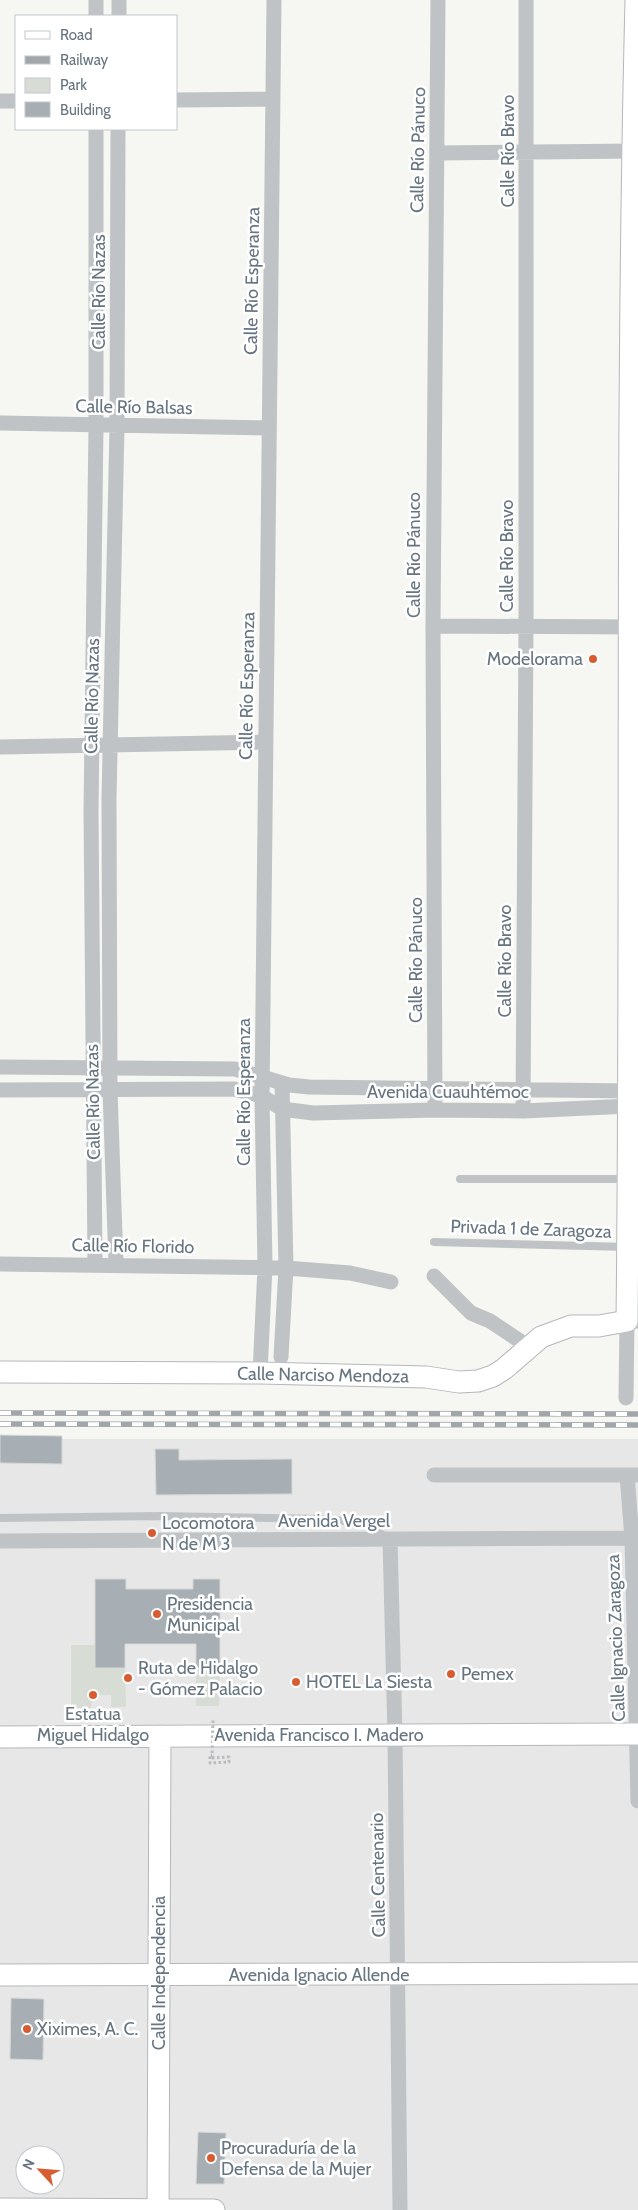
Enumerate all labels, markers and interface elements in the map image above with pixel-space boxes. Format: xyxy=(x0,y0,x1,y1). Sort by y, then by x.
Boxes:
legend xyxy=(15,15,178,130)
text: Road xyxy=(60,26,93,44)
text: Railway xyxy=(60,51,109,69)
text: Park xyxy=(60,76,87,94)
street label: Calle Río Pánuco xyxy=(406,87,430,213)
street label: Calle Río Bravo xyxy=(497,94,519,208)
text: Building xyxy=(60,101,111,119)
street label: Calle Río Esperanza xyxy=(240,207,264,355)
street label: Calle Río Nazas xyxy=(88,234,110,350)
street label: Calle Río Balsas xyxy=(75,395,193,419)
street label: Calle Río Pánuco xyxy=(403,492,425,618)
street label: Calle Río Bravo xyxy=(496,499,518,613)
street label: Calle Río Esperanza xyxy=(235,612,259,760)
street label: Calle Río Nazas xyxy=(80,638,104,754)
place label: Modelorama xyxy=(487,648,583,670)
marker: Modelorama xyxy=(587,653,599,665)
street label: Calle Río Pánuco xyxy=(405,897,427,1023)
street label: Calle Río Bravo xyxy=(494,904,516,1018)
street label: Calle Río Esperanza xyxy=(233,1018,255,1166)
street label: Calle Río Nazas xyxy=(81,1044,105,1160)
street label: Avenida Cuauhtémoc xyxy=(367,1081,529,1103)
street label: Privada 1 de Zaragoza xyxy=(450,1215,612,1243)
street label: Calle Río Florido xyxy=(71,1234,195,1258)
street label: Calle Narciso Mendoza xyxy=(237,1363,409,1388)
street label: Avenida Vergel xyxy=(278,1510,391,1532)
place label: Locomotora N de M 3 xyxy=(162,1512,255,1555)
marker: Locomotora N de M 3 xyxy=(146,1527,158,1539)
street label: Calle Ignacio Zaragoza xyxy=(602,1553,630,1722)
place label: Presidencia Municipal xyxy=(167,1593,253,1636)
marker: Presidencia Municipal xyxy=(151,1608,163,1620)
place label: Ruta de Hidalgo - Gómez Palacio xyxy=(138,1657,263,1700)
place label: Pemex xyxy=(461,1663,514,1685)
marker: Pemex xyxy=(445,1668,457,1680)
place label: HOTEL La Siesta xyxy=(306,1671,432,1693)
marker: Ruta de Hidalgo - Gómez Palacio xyxy=(122,1672,134,1684)
marker: HOTEL La Siesta xyxy=(290,1676,302,1688)
marker: Estatua Miguel Hidalgo xyxy=(87,1689,99,1701)
place label: Estatua Miguel Hidalgo xyxy=(37,1703,149,1746)
street label: Avenida Francisco I. Madero xyxy=(214,1724,424,1746)
street label: Calle Centenario xyxy=(366,1812,390,1938)
street label: Calle Independencia xyxy=(148,1895,170,2050)
street label: Avenida Ignacio Allende xyxy=(229,1964,409,1986)
place label: Xiximes, A. C. xyxy=(37,2018,138,2040)
marker: Xiximes, A. C. xyxy=(21,2023,33,2035)
place label: Procuraduría de la Defensa de la Mujer xyxy=(221,2137,371,2180)
north arrow xyxy=(15,2145,65,2195)
marker: Procuraduría de la Defensa de la Mujer xyxy=(205,2152,217,2164)
text: N xyxy=(18,2156,39,2173)

